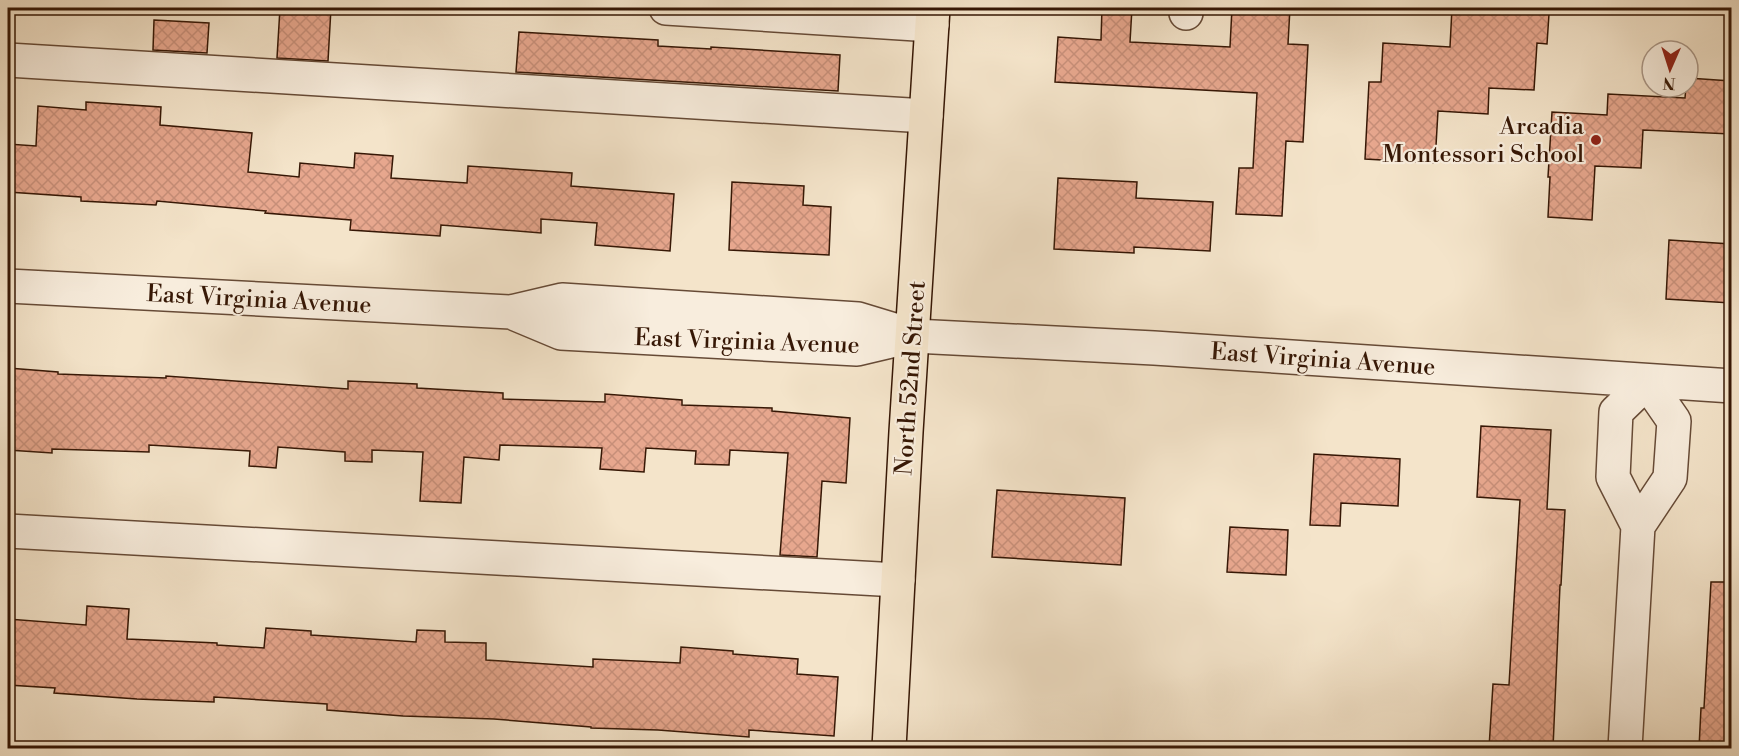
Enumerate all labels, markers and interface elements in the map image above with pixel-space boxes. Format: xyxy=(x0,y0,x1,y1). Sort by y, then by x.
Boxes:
north arrow xyxy=(1640,39,1700,99)
text: N xyxy=(1662,73,1676,93)
place label: Arcadia Montessori School xyxy=(1382,112,1585,170)
marker: Arcadia Montessori School xyxy=(1589,133,1603,147)
street label: East Virginia Avenue xyxy=(146,279,372,321)
street label: North 52nd Street xyxy=(889,279,933,476)
street label: East Virginia Avenue xyxy=(634,323,860,361)
street label: East Virginia Avenue xyxy=(1209,337,1436,383)

